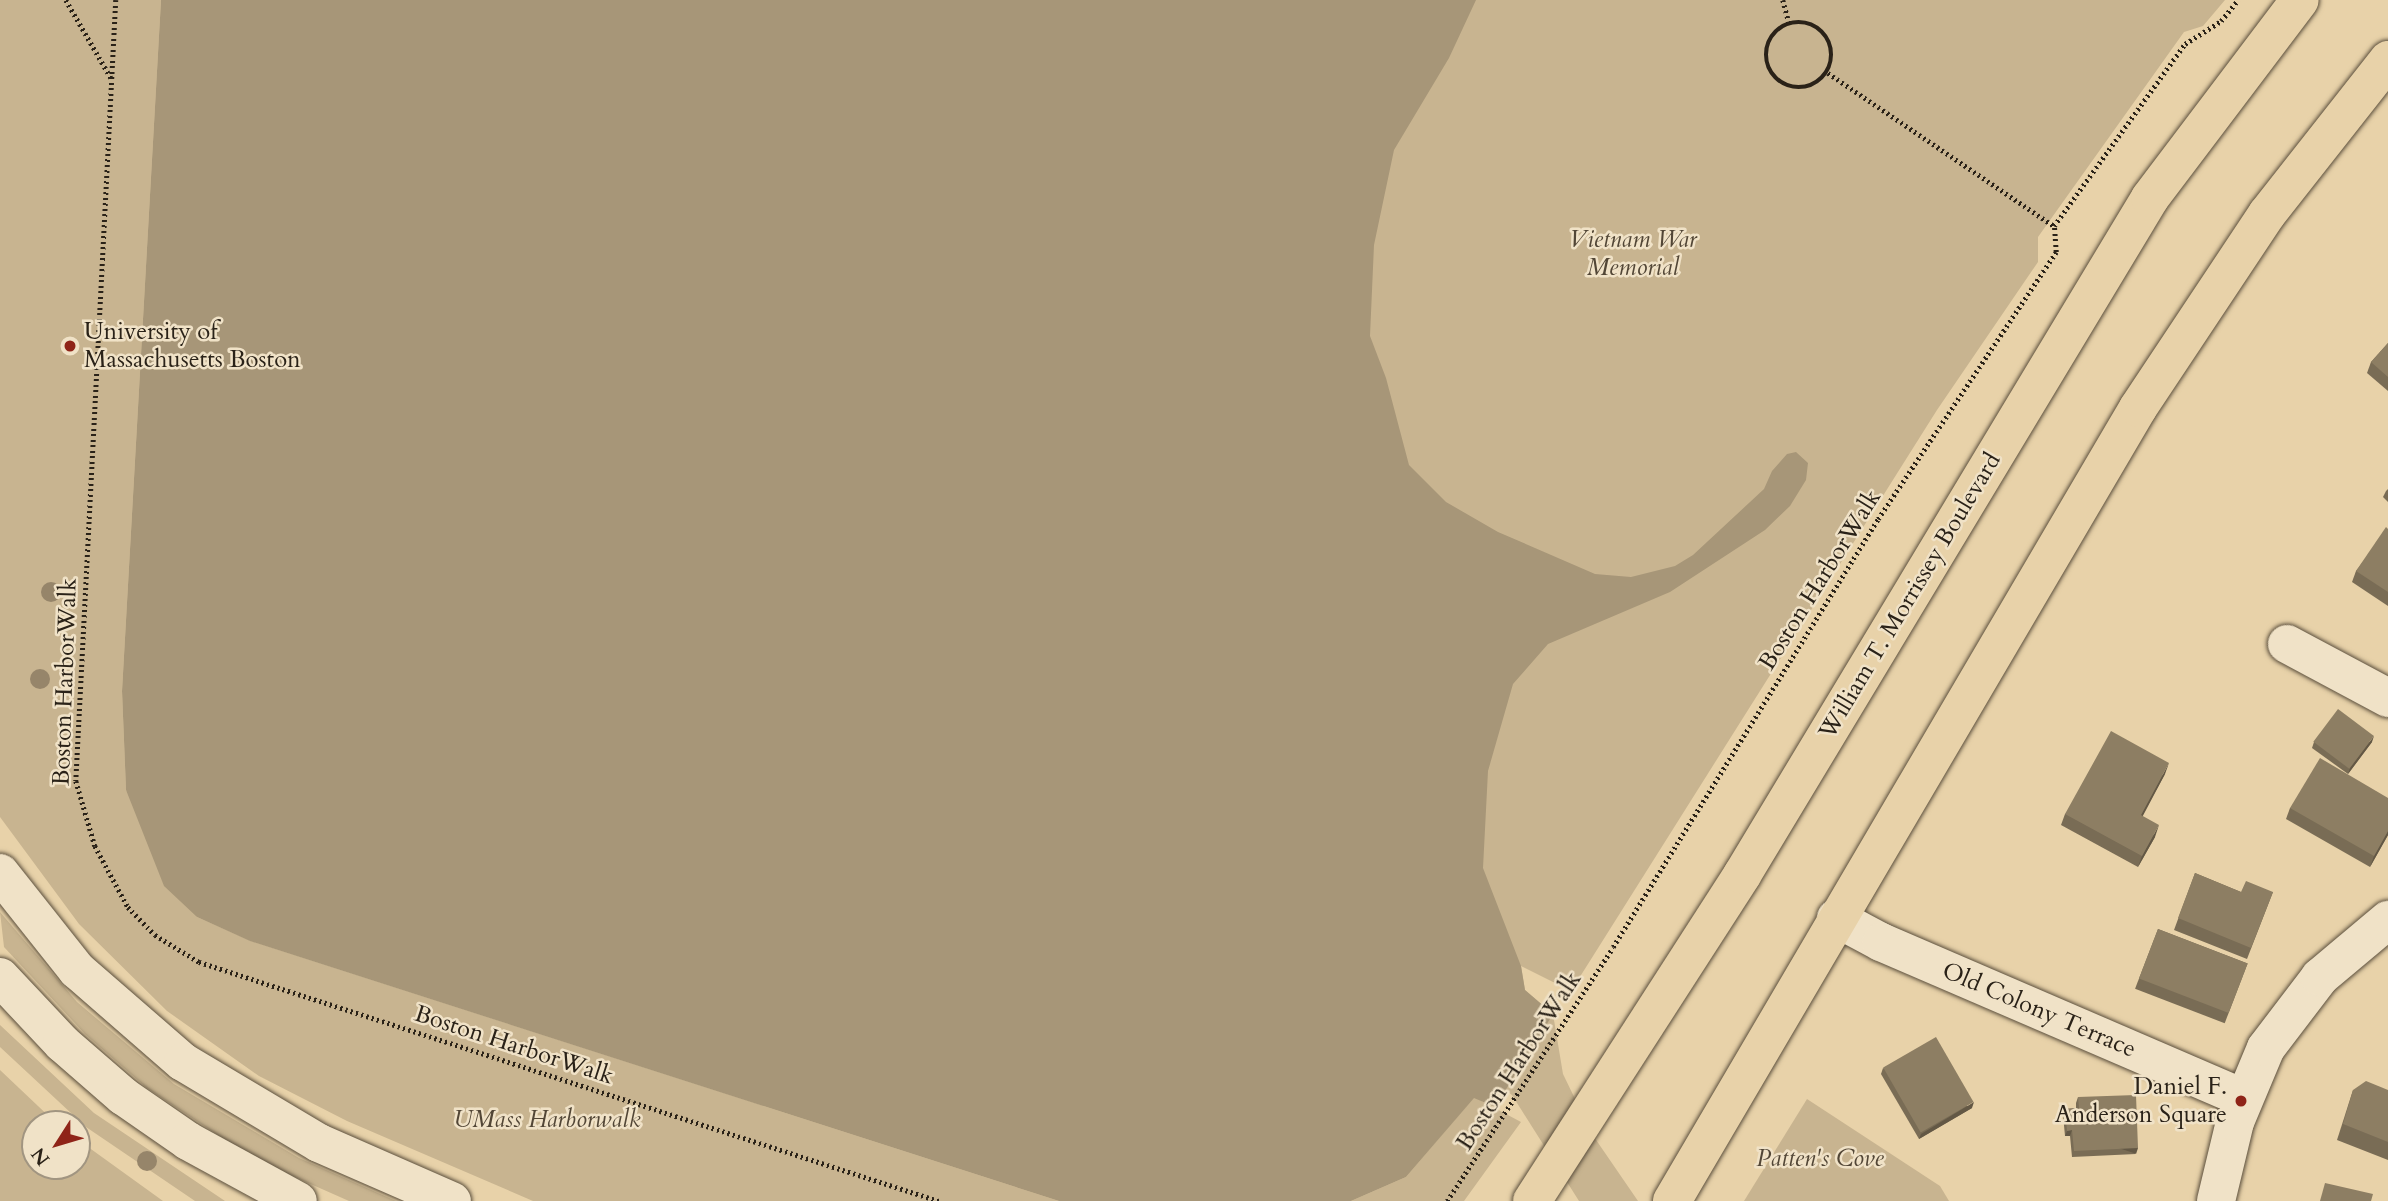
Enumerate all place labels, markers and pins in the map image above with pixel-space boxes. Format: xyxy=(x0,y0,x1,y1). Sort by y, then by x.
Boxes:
place label: University of Massachusetts Boston xyxy=(84,318,301,374)
marker: University of Massachusetts Boston xyxy=(62,338,78,354)
place label: Daniel F. Anderson Square xyxy=(2055,1073,2227,1129)
marker: Daniel F. Anderson Square xyxy=(2233,1093,2249,1109)

